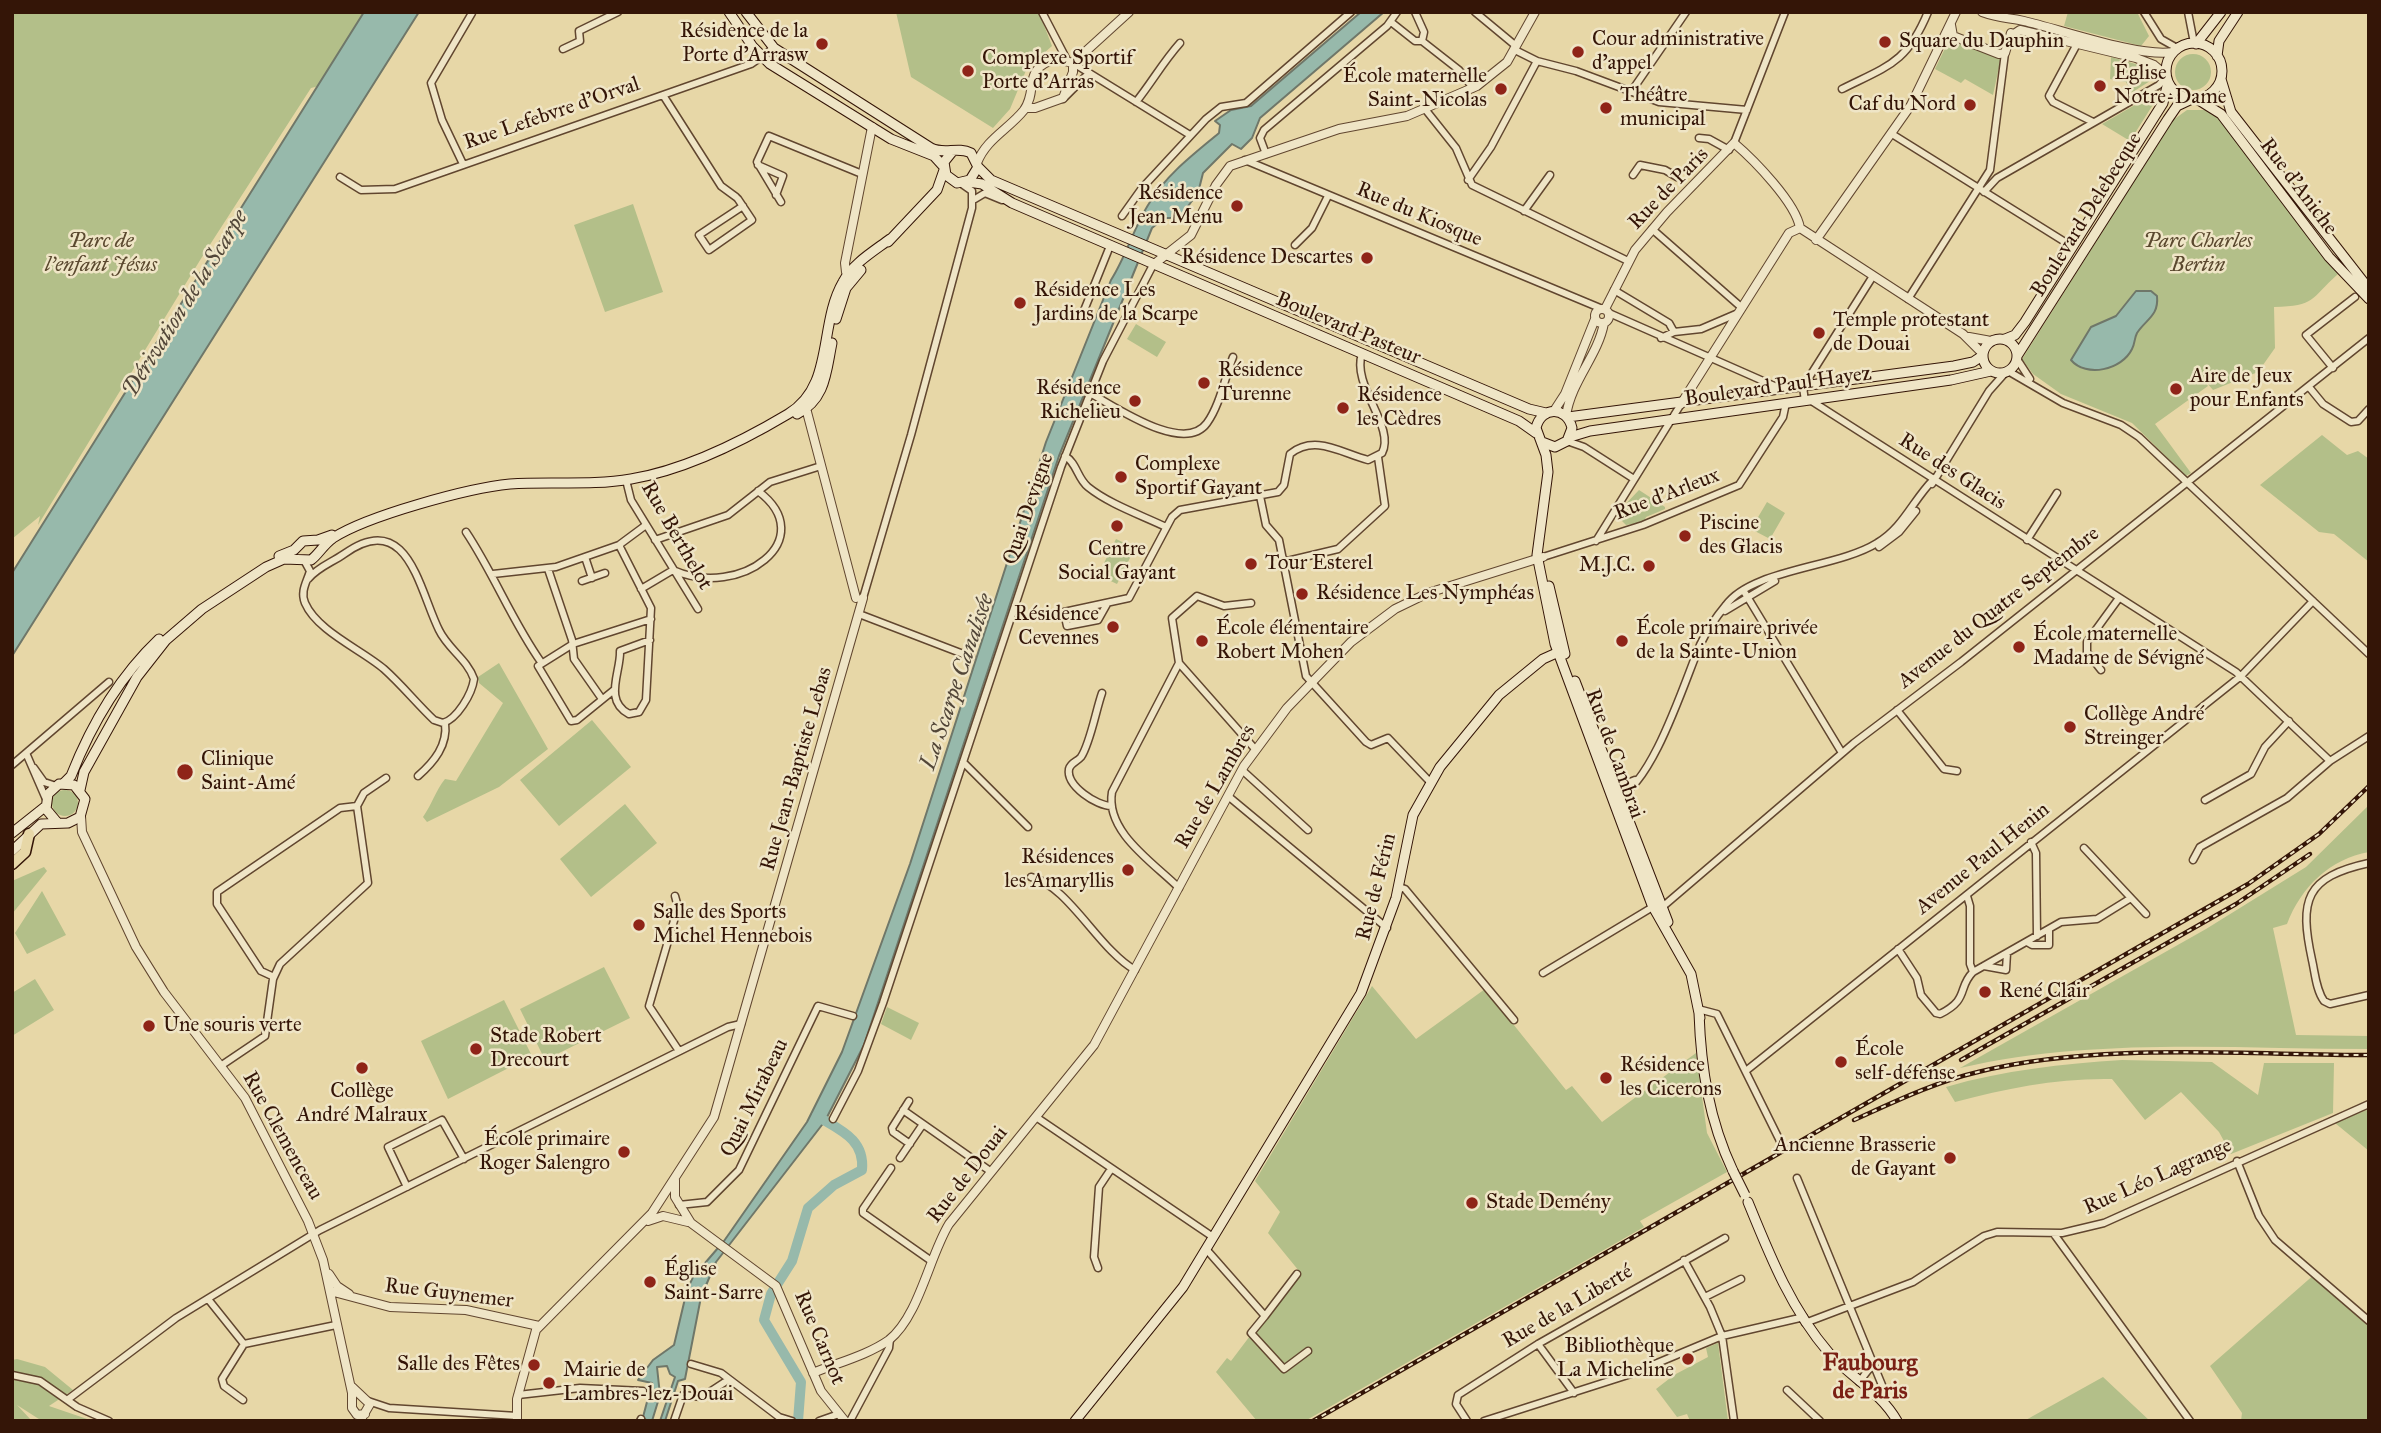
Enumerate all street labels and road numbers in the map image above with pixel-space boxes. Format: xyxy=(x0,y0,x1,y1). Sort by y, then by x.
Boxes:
street label: Rue Lefebvre d'Orval xyxy=(461,72,643,156)
street label: Boulevard Delebecque xyxy=(2026,128,2148,302)
street label: Rue d'Aniche xyxy=(2254,134,2342,240)
street label: Rue de Paris xyxy=(1624,143,1714,235)
street label: Rue du Kiosque xyxy=(1352,177,1486,253)
street label: Boulevard Pasteur xyxy=(1272,287,1424,371)
street label: Boulevard Paul Hayez xyxy=(1683,361,1873,413)
street label: Rue des Glacis xyxy=(1894,428,2010,516)
street label: Quai Devigne xyxy=(998,450,1060,568)
street label: Rue d'Arleux xyxy=(1611,463,1723,527)
street label: Rue Berthelot xyxy=(635,477,717,595)
street label: Avenue du Quatre Septembre xyxy=(1893,521,2105,695)
street label: Rue Jean-Baptiste Lebas xyxy=(756,664,838,874)
street label: Rue de Cambrai xyxy=(1579,686,1649,822)
street label: Rue de Lambres xyxy=(1170,720,1262,854)
street label: Avenue Paul Henin xyxy=(1911,797,2055,921)
street label: Rue de Férin xyxy=(1351,831,1403,943)
street label: Quai Mirabeau xyxy=(716,1035,794,1161)
street label: Rue Clemenceau xyxy=(236,1067,328,1205)
street label: Rue de Douai xyxy=(922,1122,1014,1228)
street label: Rue Léo Lagrange xyxy=(2080,1133,2236,1221)
street label: Rue de la Liberté xyxy=(1498,1260,1638,1354)
street label: Rue Guynemer xyxy=(383,1274,515,1314)
street label: Rue Carnot xyxy=(788,1287,850,1389)

